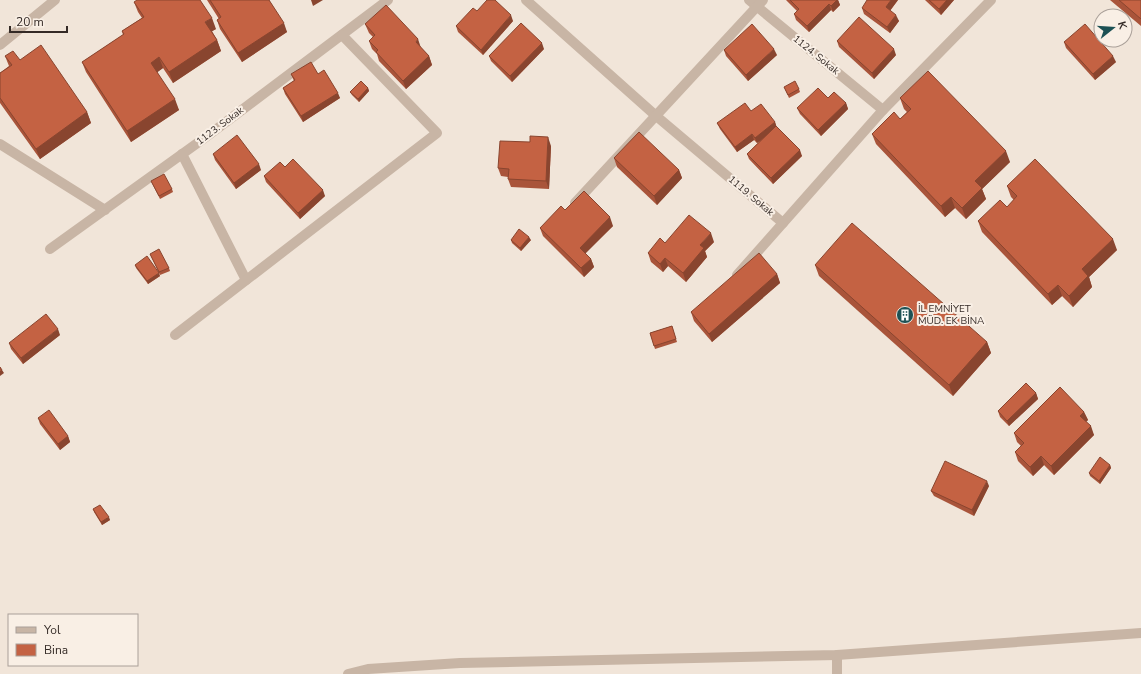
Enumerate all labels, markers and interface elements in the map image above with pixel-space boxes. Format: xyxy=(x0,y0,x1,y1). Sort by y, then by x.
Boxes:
scale bar xyxy=(10,8,67,34)
north arrow xyxy=(1093,8,1133,48)
text: 20 m xyxy=(16,14,44,30)
text: K xyxy=(1114,20,1131,32)
street label: 1124. Sokak xyxy=(790,32,843,79)
street label: 1123. Sokak xyxy=(194,103,247,148)
street label: 1119. Sokak xyxy=(725,173,778,220)
place label: İL EMNİYET MÜD. EK BİNA xyxy=(918,302,985,328)
building icon: İL EMNİYET MÜD. EK BİNA xyxy=(895,305,915,325)
legend xyxy=(8,614,138,666)
text: Yol xyxy=(43,622,61,638)
text: Bina xyxy=(44,642,68,658)

